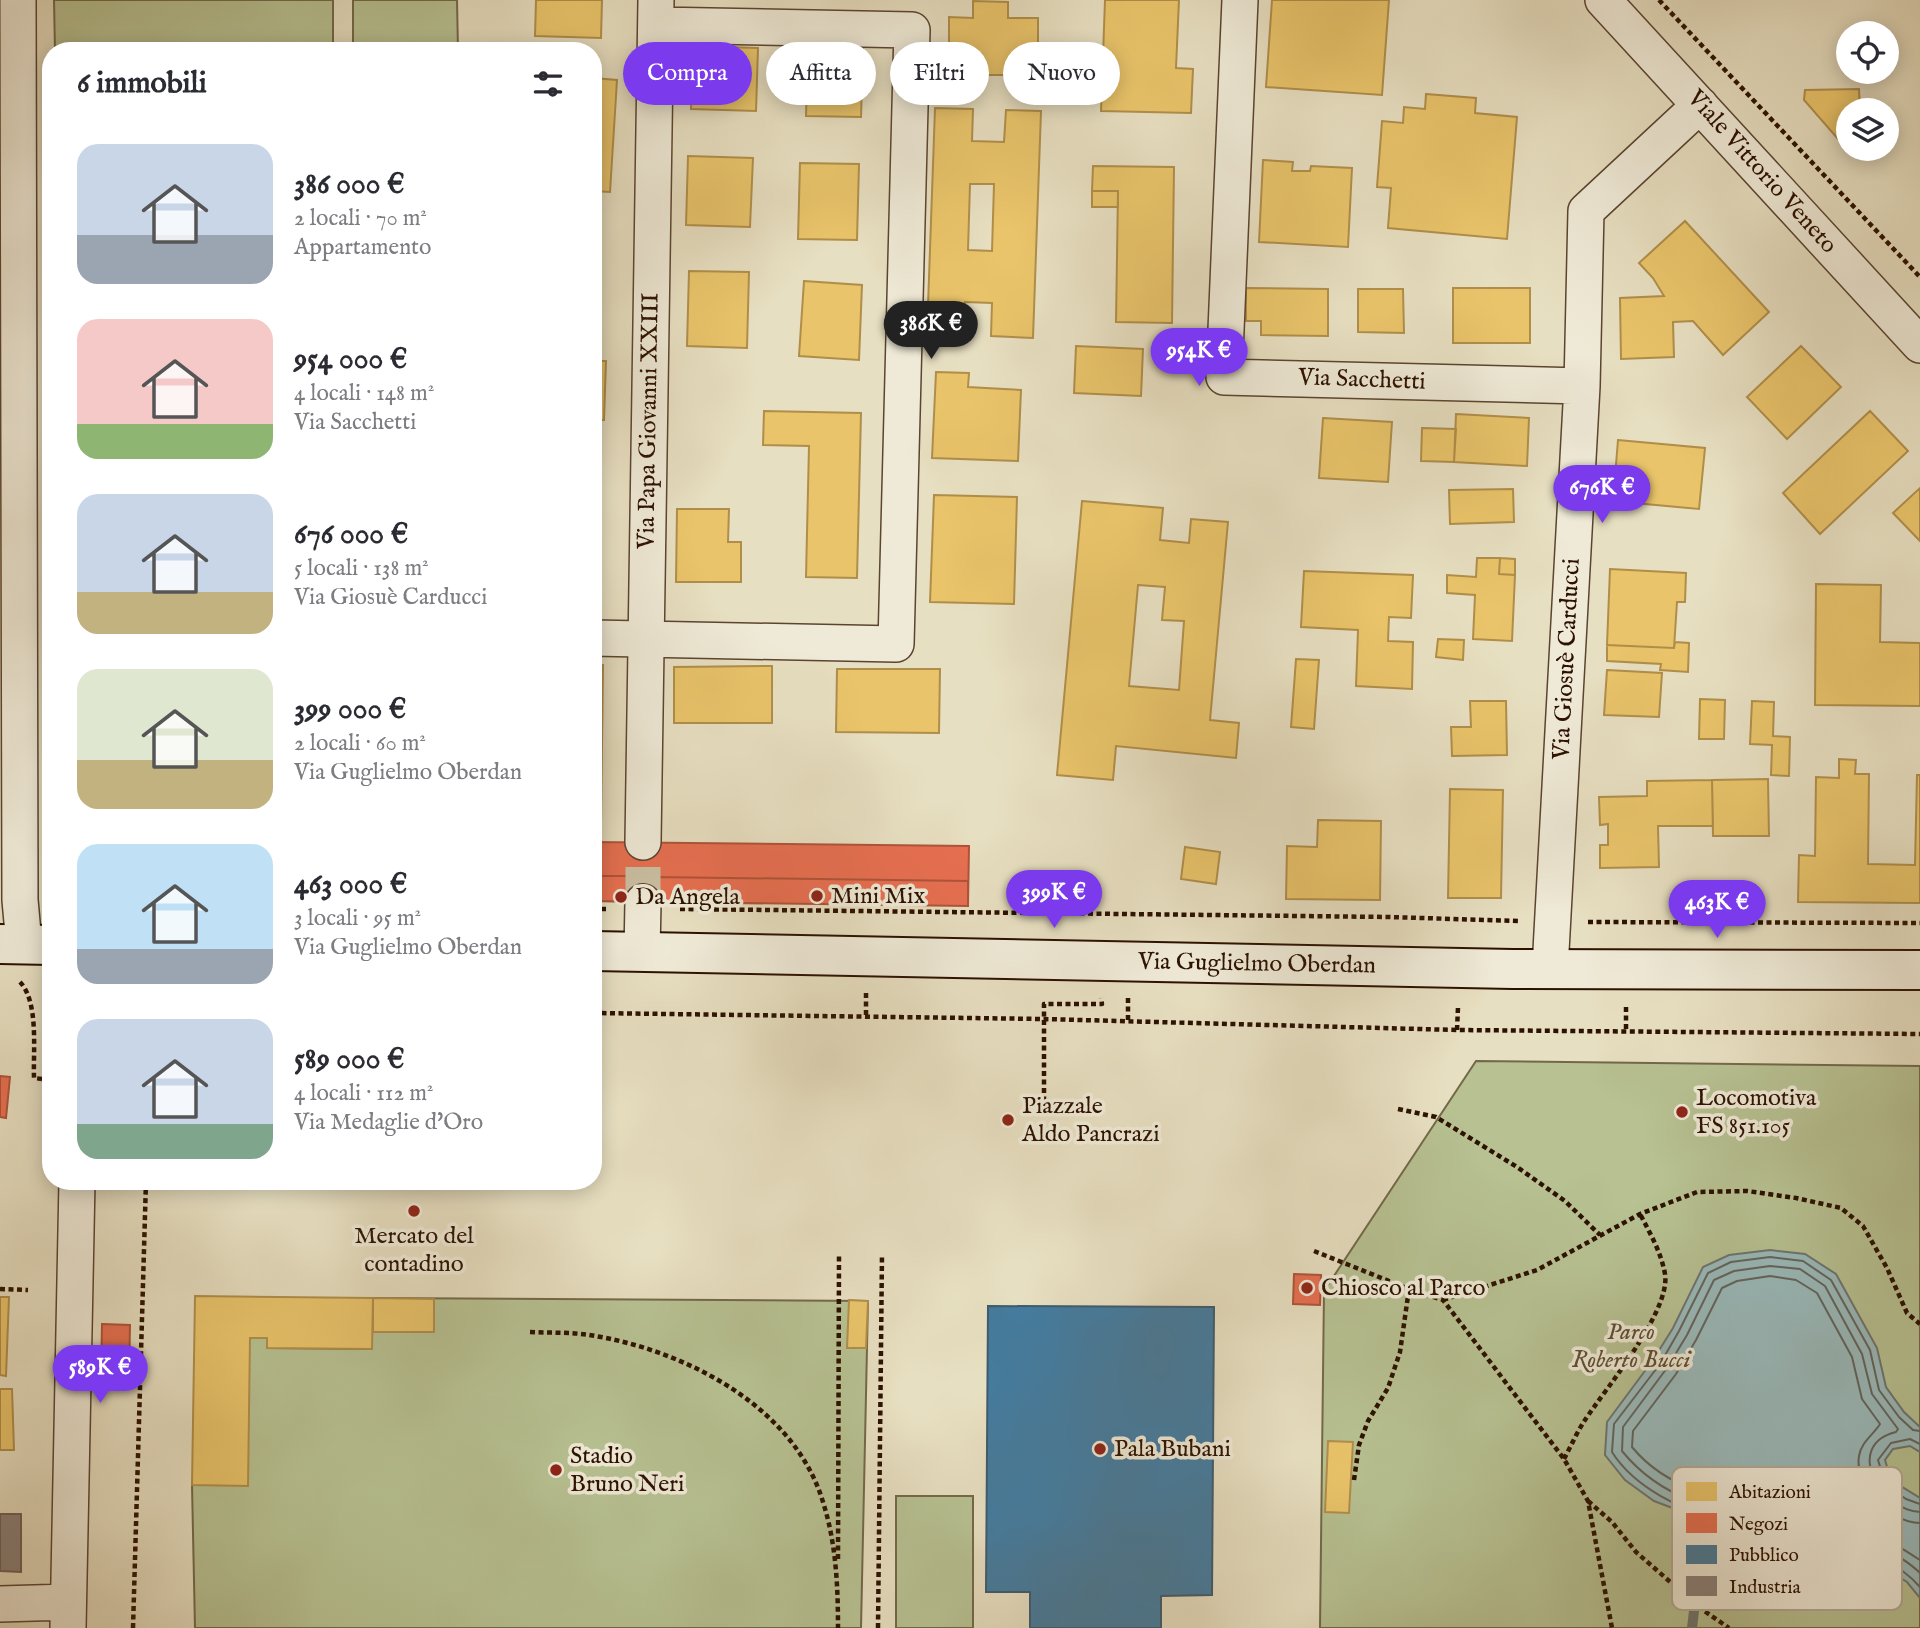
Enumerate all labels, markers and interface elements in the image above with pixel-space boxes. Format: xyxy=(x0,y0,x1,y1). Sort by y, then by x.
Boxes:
map controls xyxy=(1836,21,1899,161)
button: locate xyxy=(1836,21,1899,84)
chip: Compra xyxy=(623,42,752,105)
chip: Affitta xyxy=(766,42,876,105)
chip: Filtri xyxy=(890,42,989,105)
chip: Nuovo xyxy=(1003,42,1120,105)
text: 6 immobili xyxy=(77,65,207,103)
icon: filters xyxy=(529,65,567,103)
street label: Viale Vittorio Veneto xyxy=(1679,83,1844,261)
button: layers xyxy=(1836,98,1899,161)
text: 386 000 € xyxy=(294,166,405,204)
icon: home xyxy=(133,172,217,256)
text: 2 locali · 70 m² xyxy=(294,204,427,233)
text: Appartamento xyxy=(294,233,431,262)
street label: Via Papa Giovanni XXIII xyxy=(631,292,667,551)
pin: 386K € xyxy=(874,302,988,361)
text: 386K € xyxy=(900,309,962,338)
pin: 954K € xyxy=(1142,328,1256,388)
text: 954K € xyxy=(1167,336,1231,365)
text: 954 000 € xyxy=(294,341,407,379)
icon: home xyxy=(133,347,217,431)
street label: Via Sacchetti xyxy=(1297,362,1426,398)
text: 4 locali · 148 m² xyxy=(294,379,434,408)
text: Via Sacchetti xyxy=(294,408,416,437)
pin: 676K € xyxy=(1545,466,1659,525)
text: 676K € xyxy=(1569,473,1635,502)
text: 676 000 € xyxy=(294,516,408,554)
icon: home xyxy=(133,522,217,606)
text: 5 locali · 138 m² xyxy=(294,554,429,583)
street label: Via Giosuè Carducci xyxy=(1546,557,1588,762)
text: Via Giosuè Carducci xyxy=(294,583,487,612)
text: 399 000 € xyxy=(294,691,406,729)
icon: home xyxy=(133,697,217,781)
text: 2 locali · 60 m² xyxy=(294,729,426,758)
text: Via Guglielmo Oberdan xyxy=(294,758,522,787)
text: 463 000 € xyxy=(294,866,407,904)
pin: 399K € xyxy=(997,870,1111,930)
icon: home xyxy=(133,872,217,956)
text: 399K € xyxy=(1022,878,1086,907)
pin: 463K € xyxy=(1660,880,1774,940)
place label: Mini Mix xyxy=(831,881,925,912)
place label: Da Angela xyxy=(635,882,740,913)
marker: Mini Mix xyxy=(809,888,825,904)
text: 463K € xyxy=(1685,888,1749,917)
marker: Da Angela xyxy=(613,889,629,905)
text: 3 locali · 95 m² xyxy=(294,904,421,933)
text: Via Guglielmo Oberdan xyxy=(294,933,522,962)
street label: Via Guglielmo Oberdan xyxy=(1137,946,1376,982)
text: 589 000 € xyxy=(294,1041,405,1079)
icon: home xyxy=(133,1047,217,1131)
text: 4 locali · 112 m² xyxy=(294,1079,433,1108)
place label: Locomotiva FS 851.105 xyxy=(1696,1083,1817,1142)
place label: Piazzale Aldo Pancrazi xyxy=(1021,1091,1160,1150)
marker: Locomotiva FS 851.105 xyxy=(1674,1104,1690,1120)
text: Via Medaglie d'Oro xyxy=(294,1108,483,1137)
marker: Piazzale Aldo Pancrazi xyxy=(1000,1112,1016,1128)
marker: Mercato del contadino xyxy=(406,1203,422,1219)
place label: Mercato del contadino xyxy=(354,1221,474,1280)
place label: Chiosco al Parco xyxy=(1321,1273,1485,1304)
marker: Chiosco al Parco xyxy=(1299,1280,1315,1296)
park label: Parco Roberto Bucci xyxy=(1572,1317,1692,1376)
pin: 589K € xyxy=(43,1346,157,1405)
text: 589K € xyxy=(69,1353,131,1382)
place label: Pala Bubani xyxy=(1114,1434,1231,1465)
place label: Stadio Bruno Neri xyxy=(570,1441,684,1500)
marker: Pala Bubani xyxy=(1092,1441,1108,1457)
marker: Stadio Bruno Neri xyxy=(548,1462,564,1478)
legend xyxy=(1672,1467,1902,1610)
text: Abitazioni xyxy=(1728,1481,1811,1505)
text: Negozi xyxy=(1729,1513,1788,1537)
text: Pubblico xyxy=(1729,1544,1799,1568)
text: Industria xyxy=(1729,1576,1802,1600)

